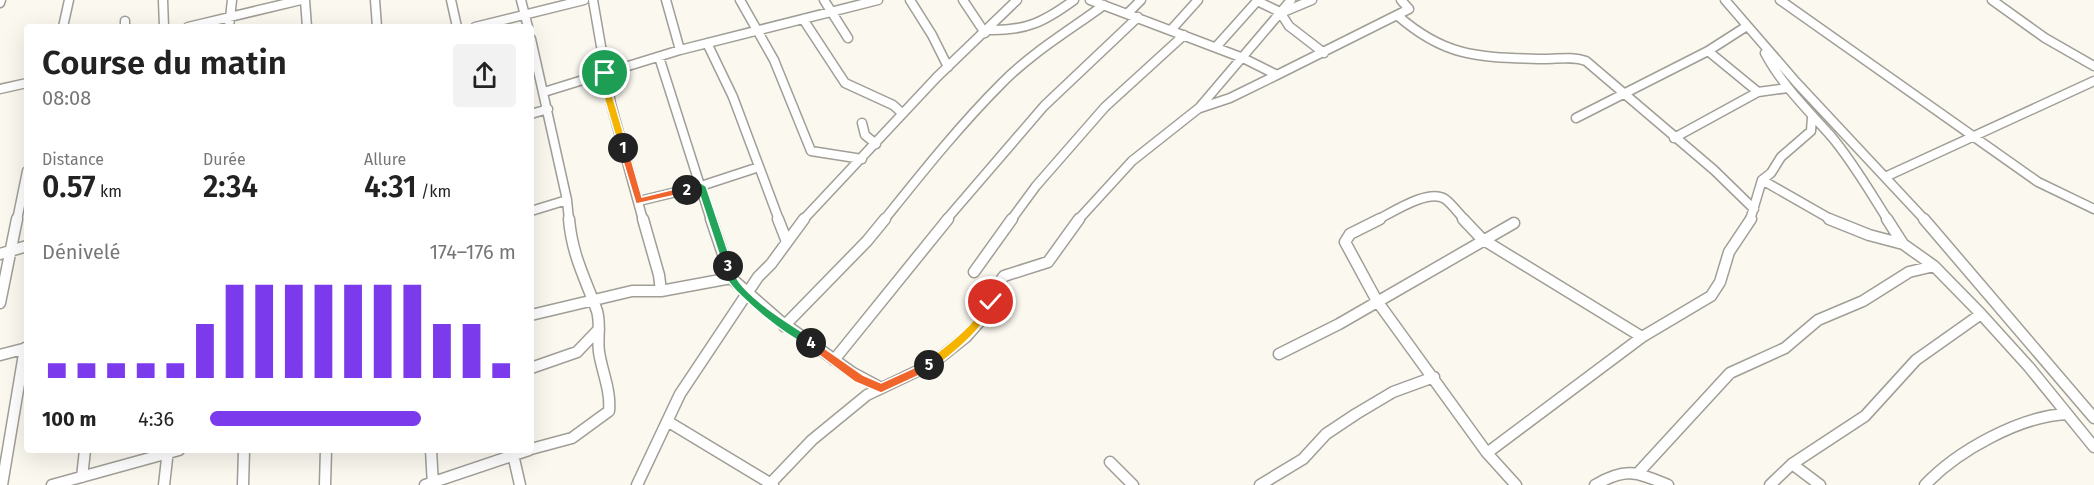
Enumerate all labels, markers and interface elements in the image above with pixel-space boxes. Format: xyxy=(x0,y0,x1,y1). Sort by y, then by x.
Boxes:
text: Course du matin xyxy=(42,43,287,83)
button: share xyxy=(453,44,516,107)
pin xyxy=(579,47,630,98)
icon: arrive xyxy=(588,56,621,89)
text: 08:08 xyxy=(42,86,91,110)
pin: 1 xyxy=(608,133,638,163)
text: 1 xyxy=(619,138,627,157)
text: Distance xyxy=(42,150,104,169)
text: Durée xyxy=(203,150,246,169)
text: Allure xyxy=(364,150,406,169)
text: 0.57 xyxy=(42,169,96,205)
text: 2:34 xyxy=(203,169,258,205)
text: 4:31 xyxy=(364,169,417,205)
pin: 2 xyxy=(672,175,702,205)
text: 2 xyxy=(683,180,691,199)
text: km xyxy=(96,182,122,201)
text: /km xyxy=(417,182,451,201)
text: Dénivelé xyxy=(42,240,120,264)
text: 174–176 m xyxy=(429,240,516,264)
pin: 3 xyxy=(713,251,743,281)
text: 3 xyxy=(724,256,732,275)
pin xyxy=(965,276,1016,327)
icon: check xyxy=(974,285,1007,318)
pin: 4 xyxy=(796,328,826,358)
text: 4 xyxy=(806,333,816,352)
pin: 5 xyxy=(914,350,944,380)
text: 5 xyxy=(925,355,933,374)
text: 100 m xyxy=(42,407,96,431)
text: 4:36 xyxy=(138,407,174,431)

